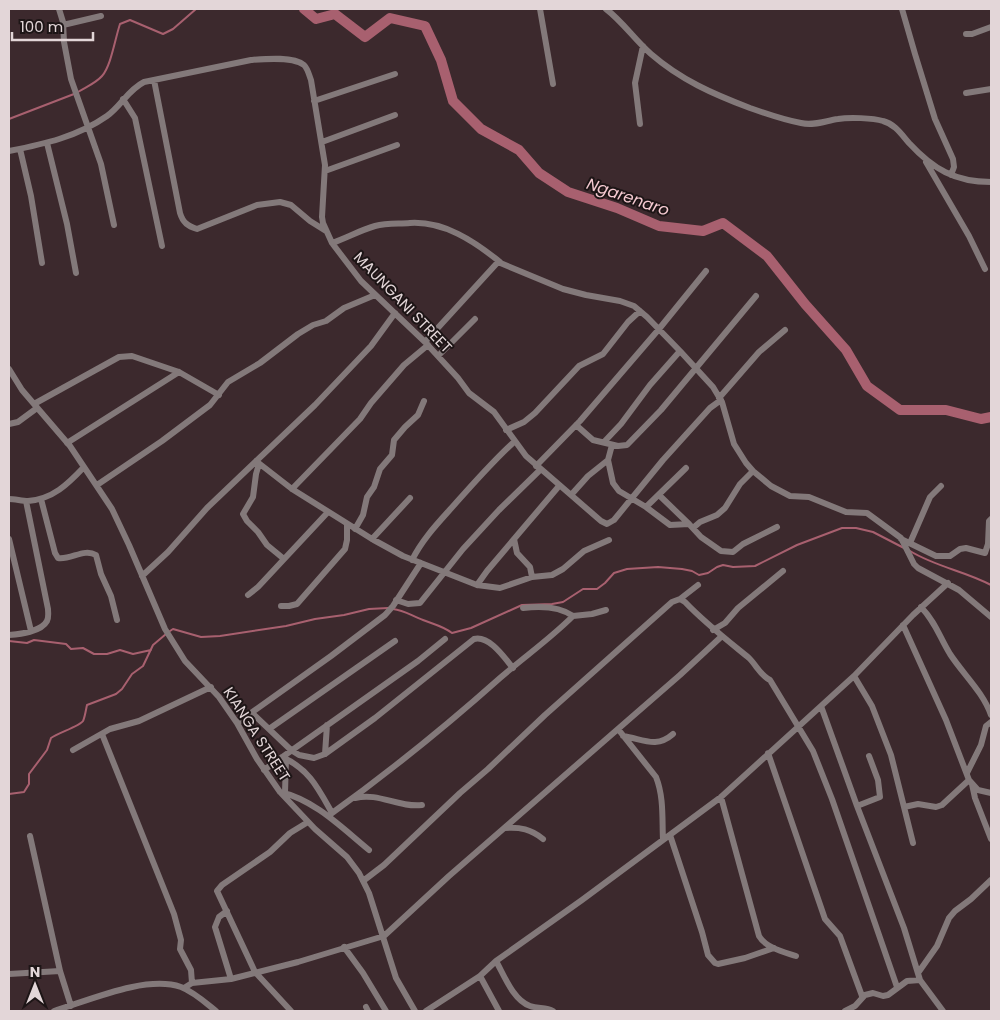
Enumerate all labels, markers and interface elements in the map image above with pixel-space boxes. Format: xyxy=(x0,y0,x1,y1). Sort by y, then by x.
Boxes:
scale bar xyxy=(12,10,94,42)
text: 100 m xyxy=(20,16,63,37)
water label: Ngarenaro xyxy=(584,172,672,222)
street label: MAUNGANI STREET xyxy=(349,247,457,357)
street label: KIANGA STREET xyxy=(219,683,295,785)
north arrow xyxy=(10,960,60,1010)
text: N xyxy=(30,962,40,982)

